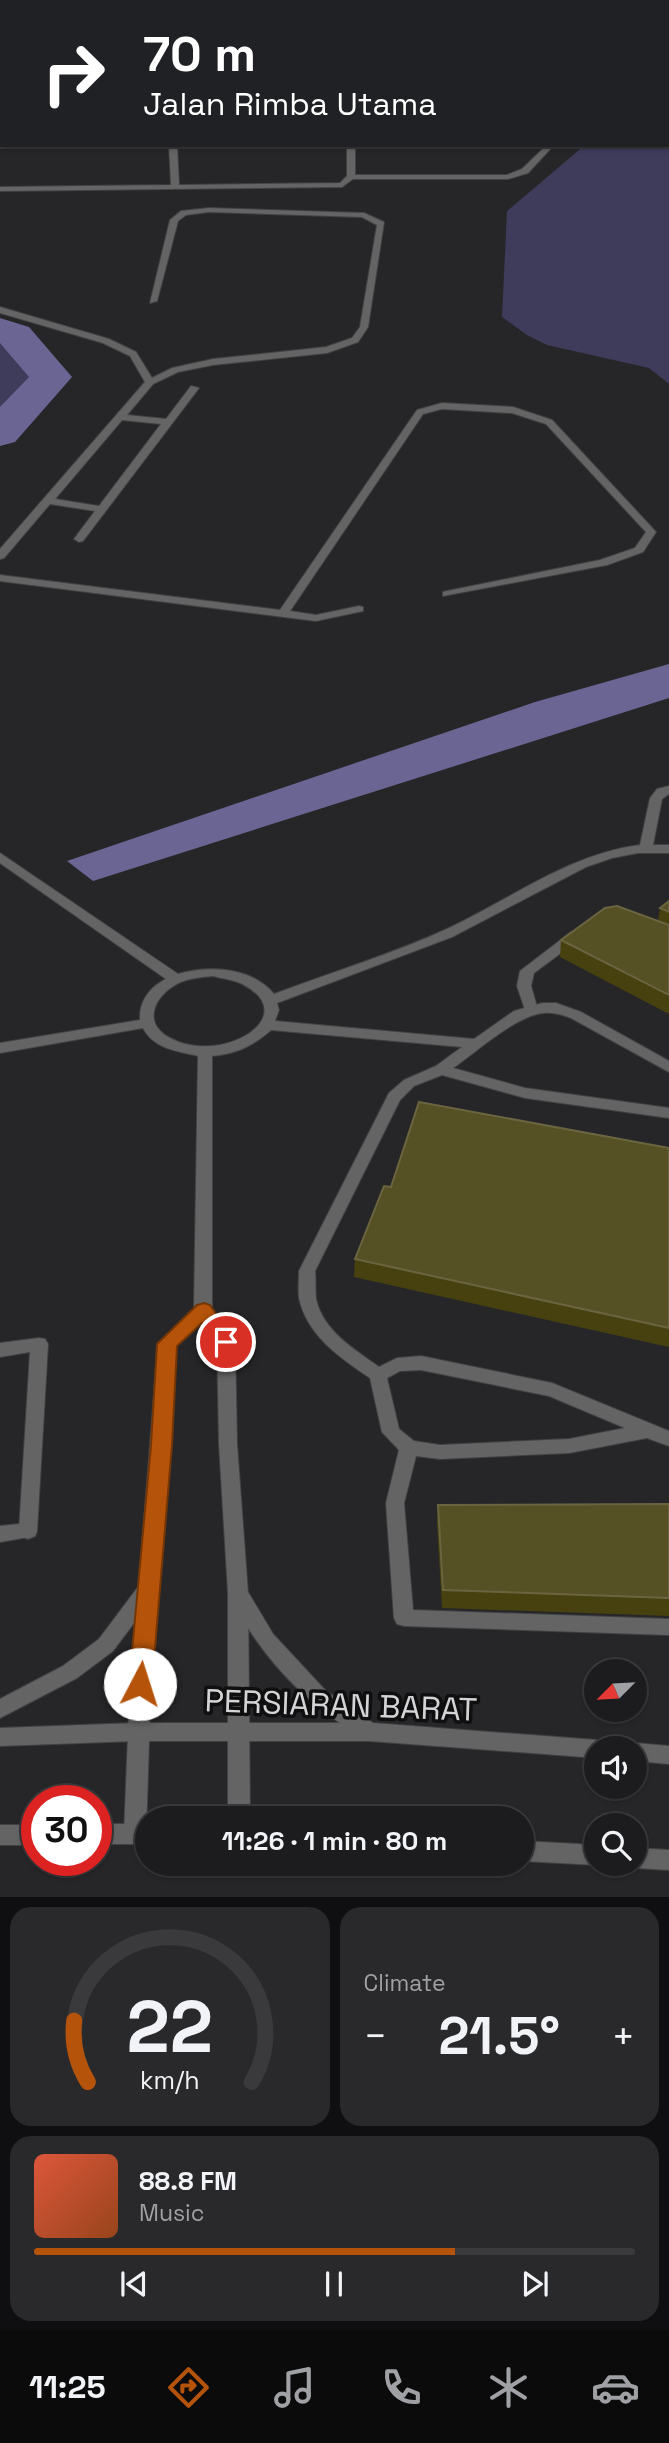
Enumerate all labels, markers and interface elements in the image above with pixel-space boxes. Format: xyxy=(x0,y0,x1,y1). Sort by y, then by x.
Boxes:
text: 70 m xyxy=(143,23,256,85)
icon: right xyxy=(28,28,119,119)
text: Jalan Rimba Utama xyxy=(143,84,437,124)
pin xyxy=(196,1312,256,1372)
icon: arrive xyxy=(207,1323,245,1361)
position arrow xyxy=(103,1647,177,1721)
north arrow xyxy=(584,1659,648,1722)
map controls xyxy=(584,1659,647,1876)
street label: PERSIARAN BARAT xyxy=(204,1680,478,1730)
button: sound xyxy=(584,1736,647,1799)
speed limit sign: 30 xyxy=(21,1785,112,1876)
button: search xyxy=(584,1813,647,1876)
text: 11:26 · 1 min · 80 m xyxy=(222,1824,447,1858)
text: Climate xyxy=(364,1968,446,1998)
text: 22 xyxy=(127,1981,213,2074)
text: 21.5° xyxy=(438,2003,560,2069)
text: − xyxy=(364,2012,387,2060)
text: + xyxy=(611,2012,635,2060)
text: km/h xyxy=(140,2064,200,2096)
text: 88.8 FM xyxy=(139,2164,237,2198)
text: Music xyxy=(139,2198,204,2228)
icon: previous xyxy=(115,2265,153,2303)
icon: pause xyxy=(315,2265,353,2303)
icon: next xyxy=(516,2265,554,2303)
icon: directions xyxy=(164,2363,213,2412)
icon: music xyxy=(270,2363,319,2412)
icon: phone xyxy=(377,2363,426,2412)
icon: climate xyxy=(484,2363,533,2412)
icon: car xyxy=(591,2363,640,2412)
text: 11:25 xyxy=(29,2367,106,2407)

